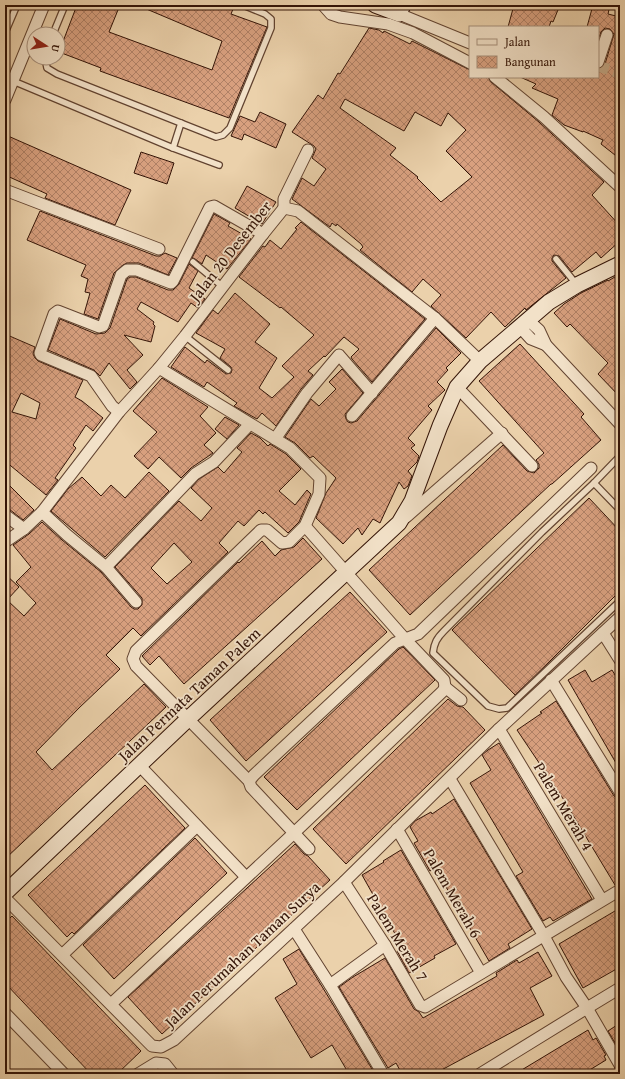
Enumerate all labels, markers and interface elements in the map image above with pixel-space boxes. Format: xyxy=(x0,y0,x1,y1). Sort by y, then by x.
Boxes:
north arrow xyxy=(26,26,66,66)
legend xyxy=(469,26,599,78)
text: Jalan xyxy=(503,33,530,50)
text: U xyxy=(47,43,64,54)
text: Bangunan xyxy=(505,53,556,70)
street label: Jalan 20 Desember xyxy=(182,195,277,308)
street label: Jalan Permata Taman Palem xyxy=(111,621,266,768)
street label: Palem Merah 4 xyxy=(528,757,600,855)
street label: Palem Merah 6 xyxy=(418,844,488,942)
street label: Jalan Perumahan Taman Surya xyxy=(157,875,326,1034)
street label: Palem Merah 7 xyxy=(361,888,435,986)

